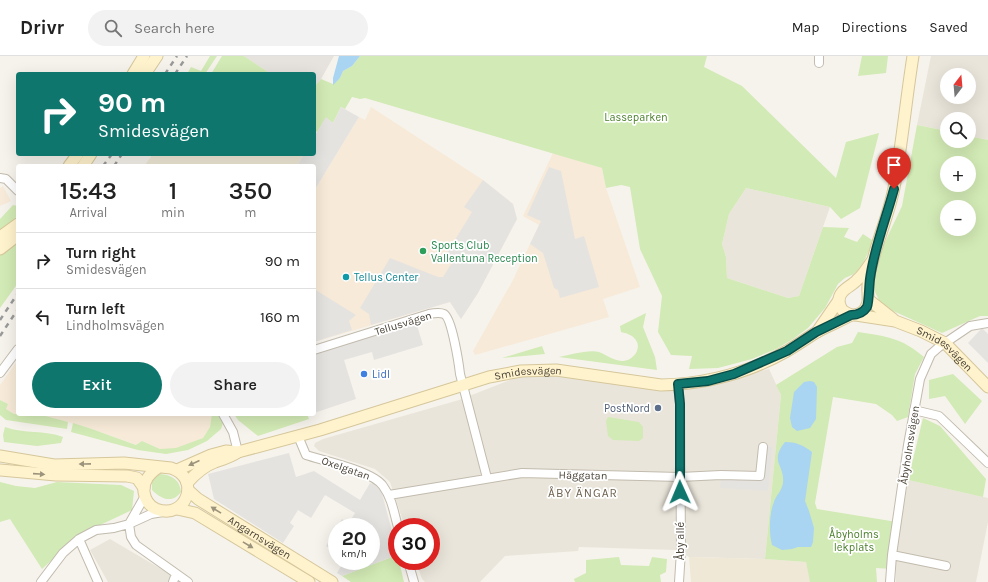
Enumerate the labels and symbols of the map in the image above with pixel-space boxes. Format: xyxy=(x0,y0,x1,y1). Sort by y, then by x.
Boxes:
north arrow xyxy=(940,68,976,104)
park label: Lasseparken xyxy=(604,111,668,124)
pin xyxy=(877,148,911,189)
place label: Sports Club Vallentuna Reception xyxy=(431,239,538,265)
marker: Sports Club Vallentuna Reception xyxy=(418,246,428,256)
place label: Tellus Center xyxy=(354,271,418,284)
marker: Tellus Center xyxy=(341,272,351,282)
street label: Tellusvägen xyxy=(373,309,433,338)
street label: Smidesvägen xyxy=(914,324,975,374)
street label: Smidesvägen xyxy=(493,364,563,383)
place label: Lidl xyxy=(372,368,390,381)
marker: Lidl xyxy=(359,369,369,379)
place label: PostNord xyxy=(604,402,650,415)
marker: PostNord xyxy=(653,403,663,413)
street label: Åbyholmsvägen xyxy=(896,404,922,486)
street label: Oxelgatan xyxy=(320,454,372,483)
one-way arrow xyxy=(188,459,200,466)
one-way arrow xyxy=(78,461,91,467)
street label: Häggatan xyxy=(559,469,607,482)
one-way arrow xyxy=(33,471,45,478)
position arrow xyxy=(659,471,701,513)
district label: ÅBY ÄNGAR xyxy=(548,486,618,500)
one-way arrow xyxy=(210,506,222,513)
street label: Angarnsvägen xyxy=(225,513,293,562)
speed limit sign: 30 xyxy=(388,518,440,570)
street label: Åby allé xyxy=(673,521,687,560)
park label: Åbyholms lekplats xyxy=(829,527,879,554)
one-way arrow xyxy=(242,542,254,549)

